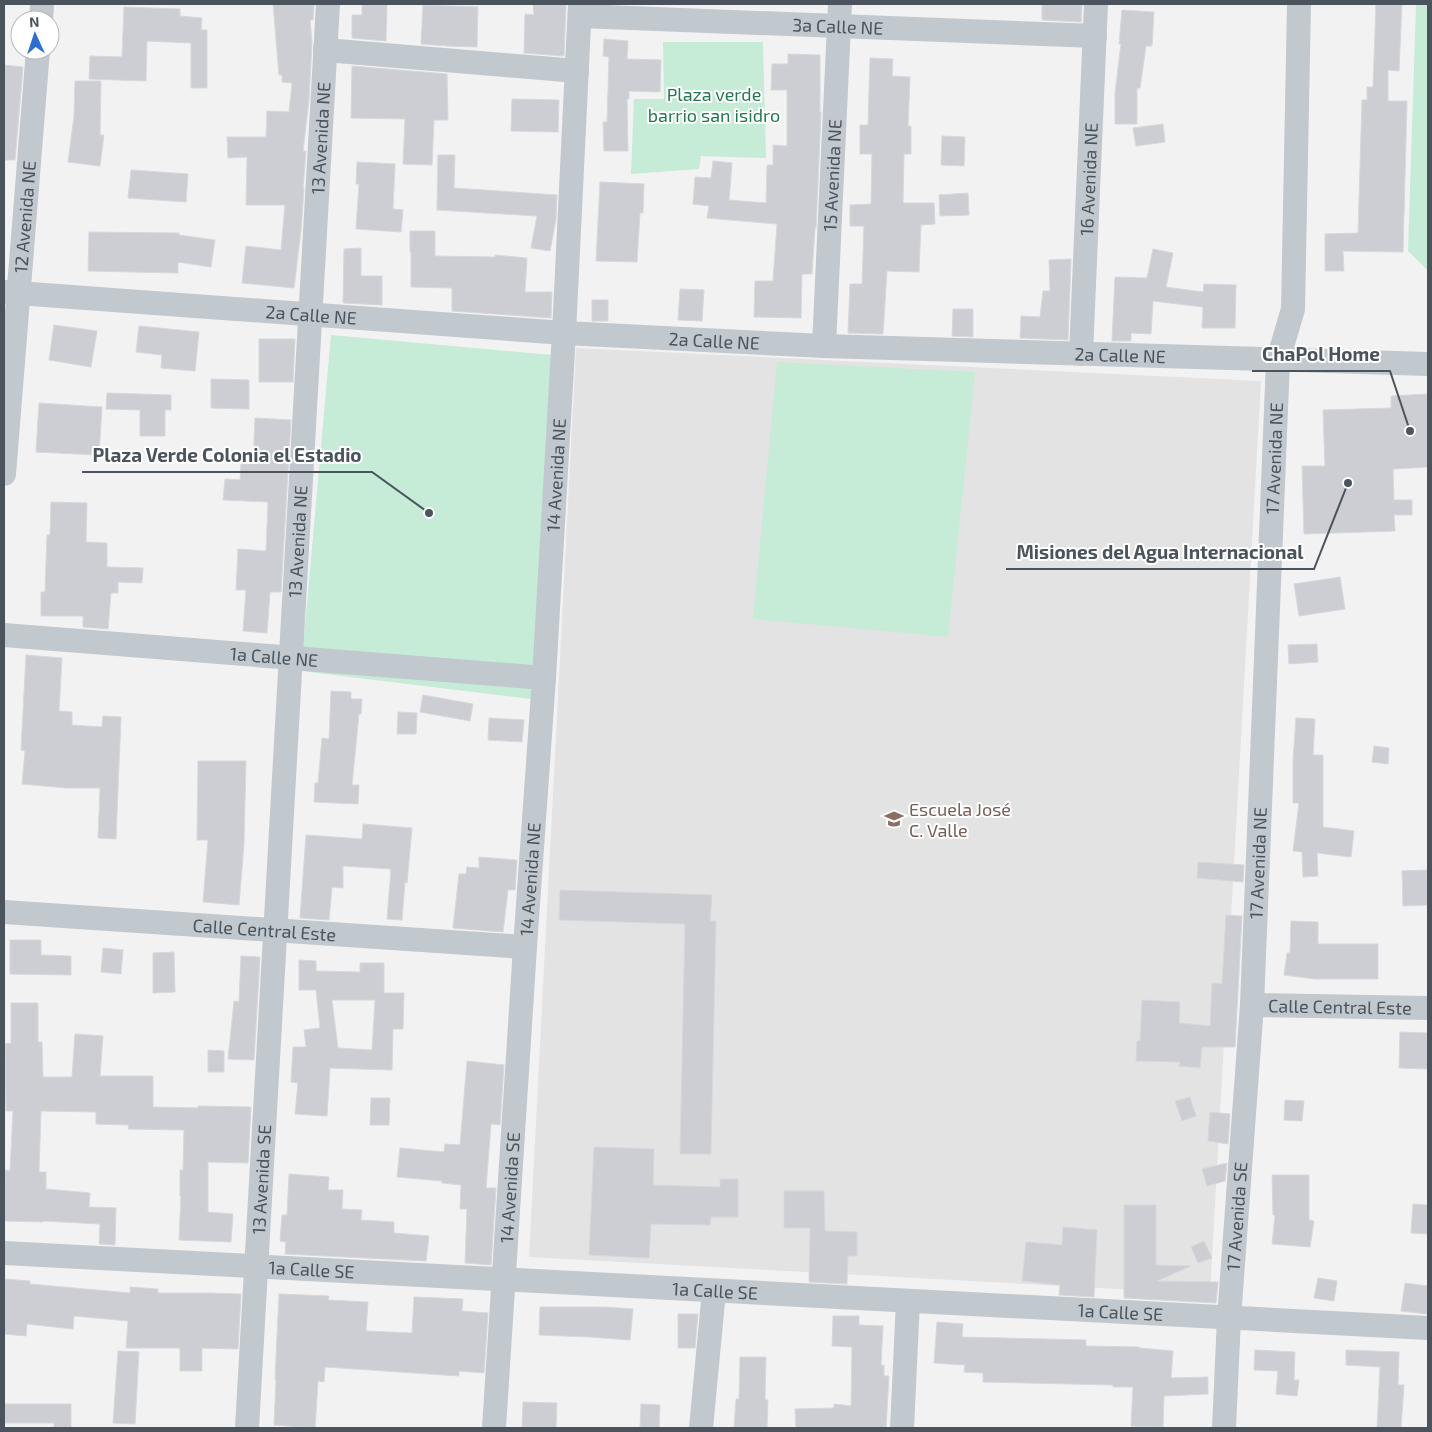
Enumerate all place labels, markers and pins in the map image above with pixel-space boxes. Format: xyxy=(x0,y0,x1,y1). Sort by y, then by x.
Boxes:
callout: ChaPol Home xyxy=(1252,337,1390,371)
callout: Plaza Verde Colonia el Estadio xyxy=(82,438,372,472)
callout: Misiones del Agua Internacional xyxy=(1006,535,1314,569)
place label: Escuela José C. Valle xyxy=(909,798,1011,841)
school or university icon: Escuela José C. Valle xyxy=(883,808,905,830)

